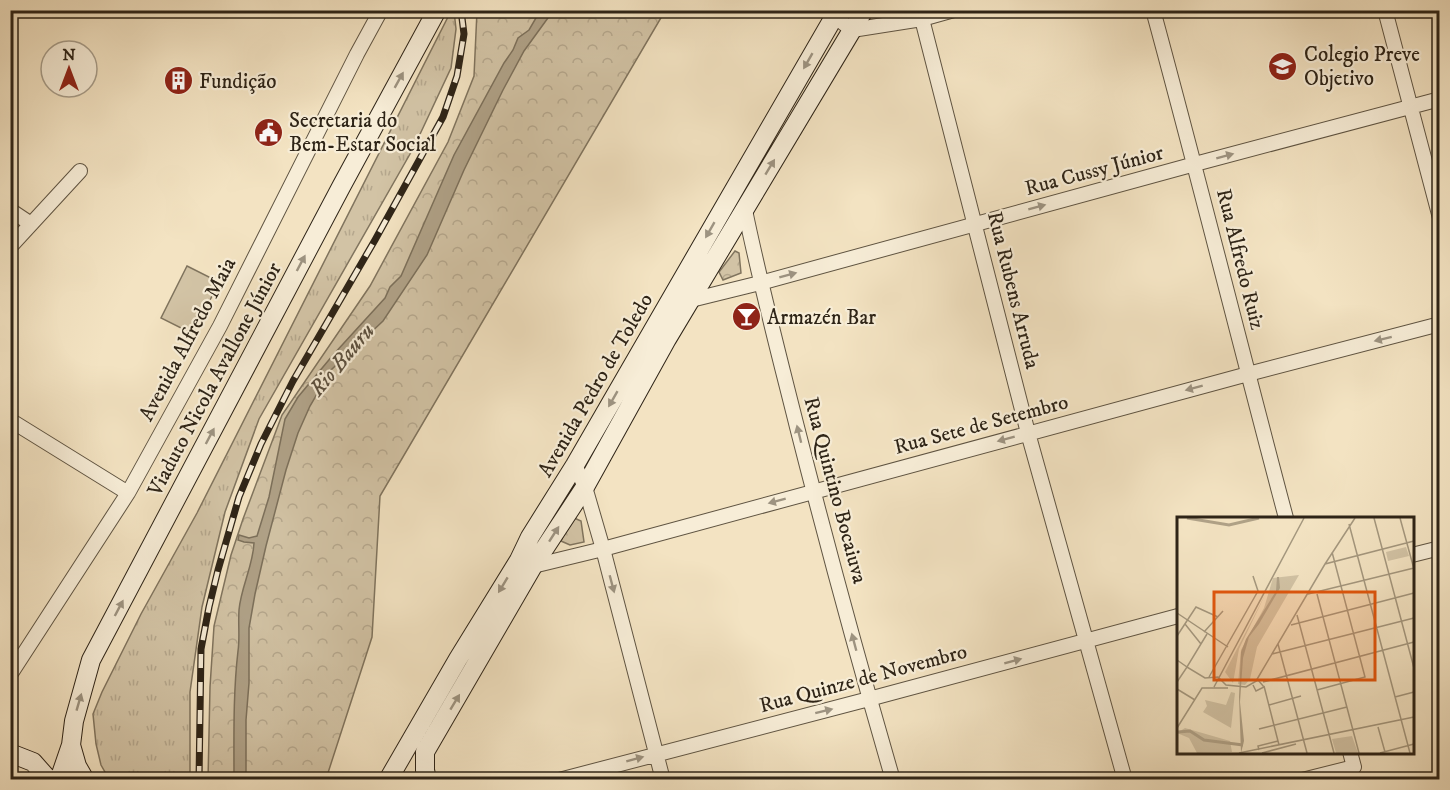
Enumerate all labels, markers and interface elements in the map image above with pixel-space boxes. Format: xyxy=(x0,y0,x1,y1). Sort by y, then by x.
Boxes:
north arrow xyxy=(39,39,99,99)
place label: Colegio Preve Objetivo xyxy=(1304,42,1420,92)
text: N xyxy=(62,45,76,65)
school or university icon: Colegio Preve Objetivo xyxy=(1267,50,1299,82)
one-way arrow xyxy=(803,53,813,70)
building icon: Fundição xyxy=(162,65,194,97)
place label: Fundição xyxy=(199,69,276,95)
one-way arrow xyxy=(394,72,404,89)
place label: Secretaria do Bem-Estar Social xyxy=(289,108,437,158)
public building icon: Secretaria do Bem-Estar Social xyxy=(252,116,284,148)
street label: Rua Cussy Júnior xyxy=(1022,140,1167,202)
one-way arrow xyxy=(1216,151,1234,160)
one-way arrow xyxy=(765,158,775,175)
street label: Rua Alfredo Ruiz xyxy=(1210,186,1270,332)
one-way arrow xyxy=(1028,202,1046,212)
street label: Rua Rubens Arruda xyxy=(981,209,1045,372)
one-way arrow xyxy=(705,222,716,238)
street label: Avenida Alfredo Maia xyxy=(134,253,242,426)
one-way arrow xyxy=(296,254,306,271)
street label: Viaduto Nicola Avallone Júnior xyxy=(142,258,288,502)
one-way arrow xyxy=(779,270,797,279)
street label: Avenida Pedro de Toledo xyxy=(533,289,659,482)
bar icon: Armazén Bar xyxy=(730,301,762,333)
place label: Armazén Bar xyxy=(767,305,876,331)
water label: Rio Bauru xyxy=(303,318,381,403)
one-way arrow xyxy=(1374,334,1392,344)
one-way arrow xyxy=(1185,384,1203,393)
street label: Rua Sete de Setembro xyxy=(891,389,1071,461)
one-way arrow xyxy=(608,391,618,408)
street label: Rua Quintino Bocaiuva xyxy=(798,394,873,587)
one-way arrow xyxy=(793,425,803,443)
one-way arrow xyxy=(205,427,215,444)
one-way arrow xyxy=(997,435,1015,444)
one-way arrow xyxy=(768,497,786,507)
inset map xyxy=(1177,517,1414,754)
one-way arrow xyxy=(549,526,560,542)
one-way arrow xyxy=(608,575,617,593)
one-way arrow xyxy=(498,577,509,593)
one-way arrow xyxy=(114,599,124,616)
one-way arrow xyxy=(849,633,858,651)
street label: Rua Quinze de Novembro xyxy=(757,639,970,719)
one-way arrow xyxy=(1004,655,1022,665)
one-way arrow xyxy=(75,693,84,711)
one-way arrow xyxy=(449,694,460,710)
one-way arrow xyxy=(815,705,834,715)
one-way arrow xyxy=(627,754,645,763)

